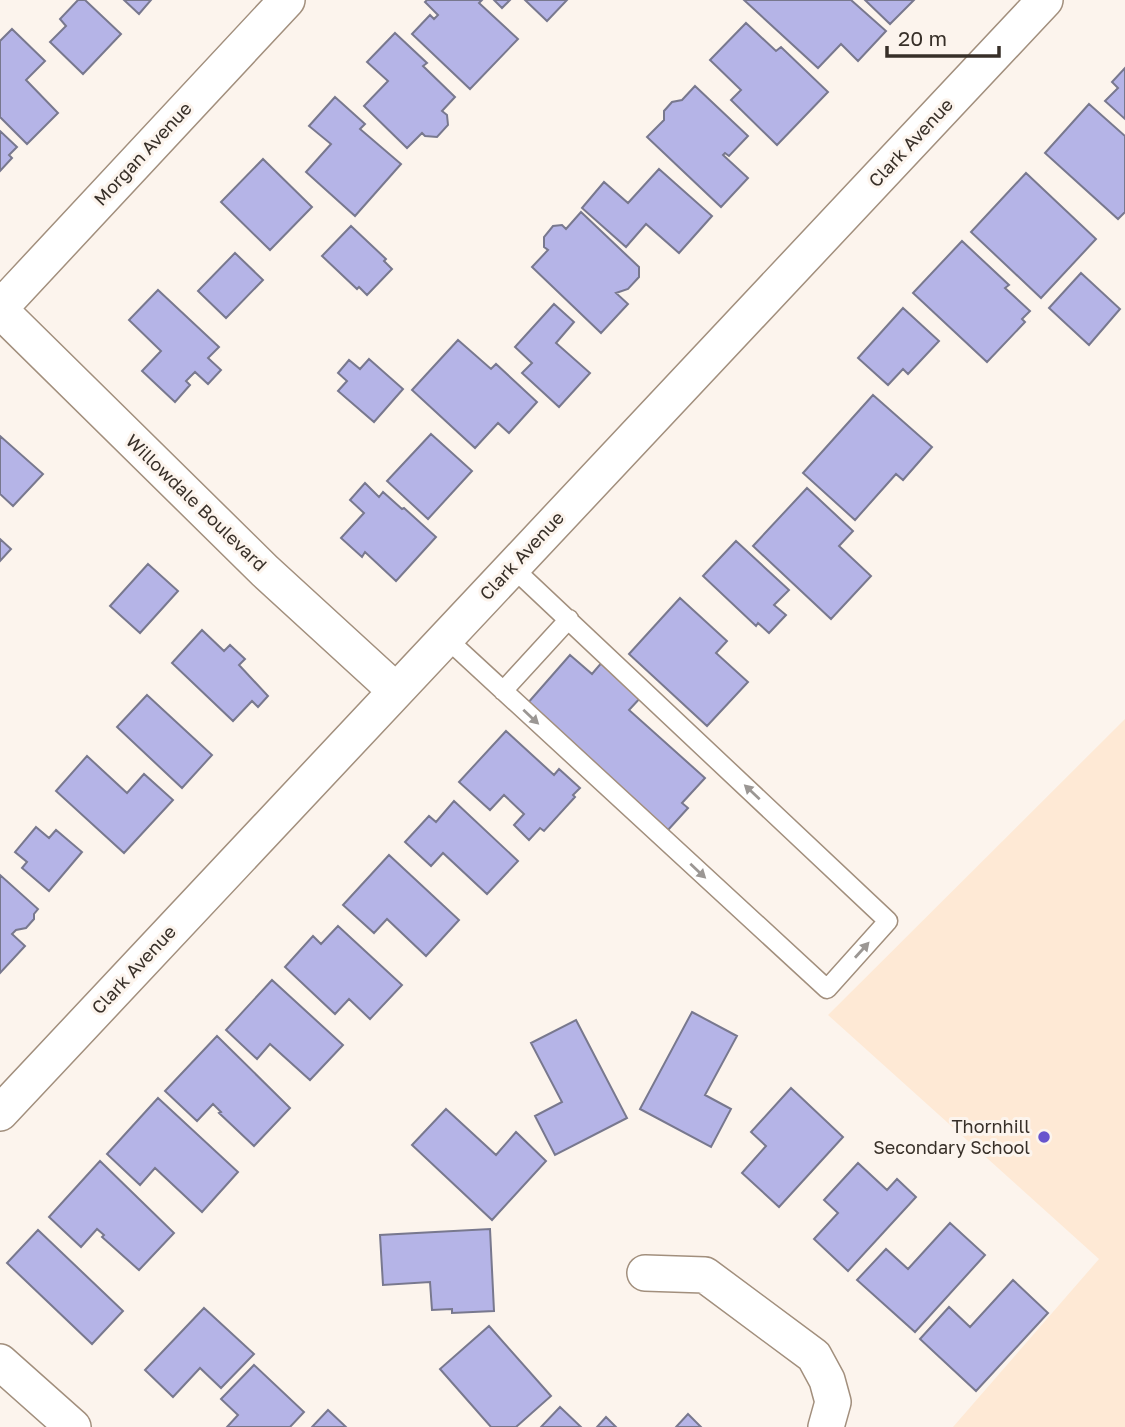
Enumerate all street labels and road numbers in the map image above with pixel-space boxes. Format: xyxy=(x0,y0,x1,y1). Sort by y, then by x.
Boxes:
street label: Clark Avenue xyxy=(864,93,957,191)
street label: Morgan Avenue xyxy=(89,97,196,210)
street label: Willowdale Boulevard xyxy=(122,429,272,575)
street label: Clark Avenue xyxy=(475,506,568,604)
street label: Clark Avenue xyxy=(87,920,180,1018)

